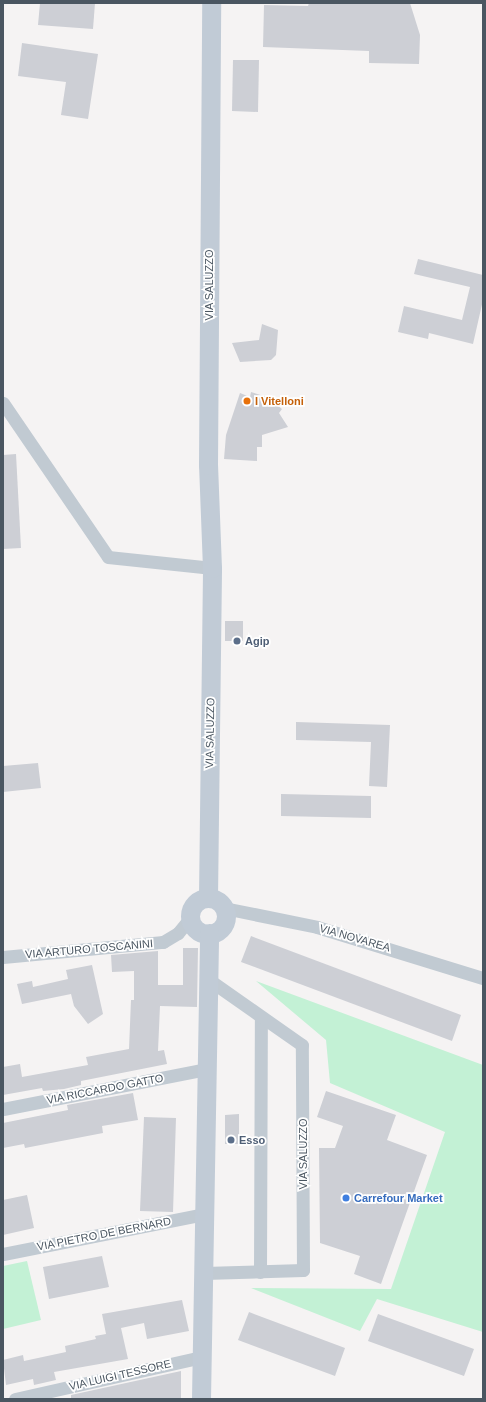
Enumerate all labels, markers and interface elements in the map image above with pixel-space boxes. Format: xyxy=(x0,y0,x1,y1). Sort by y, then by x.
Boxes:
street label: VIA SALUZZO xyxy=(202,249,216,321)
place label: I Vitelloni xyxy=(255,394,304,408)
marker: I Vitelloni xyxy=(242,396,252,406)
place label: Agip xyxy=(245,634,269,648)
marker: Agip xyxy=(232,636,242,646)
street label: VIA SALUZZO xyxy=(203,697,217,769)
street label: VIA NOVAREA xyxy=(318,921,392,955)
street label: VIA ARTURO TOSCANINI xyxy=(24,937,154,961)
street label: VIA RICCARDO GATTO xyxy=(45,1071,165,1107)
street label: VIA SALUZZO xyxy=(296,1118,310,1190)
place label: Esso xyxy=(239,1133,265,1147)
marker: Esso xyxy=(226,1135,236,1145)
place label: Carrefour Market xyxy=(354,1191,443,1205)
marker: Carrefour Market xyxy=(341,1193,351,1203)
street label: VIA PIETRO DE BERNARD xyxy=(36,1214,172,1254)
street label: VIA LUIGI TESSORE xyxy=(67,1357,173,1393)

